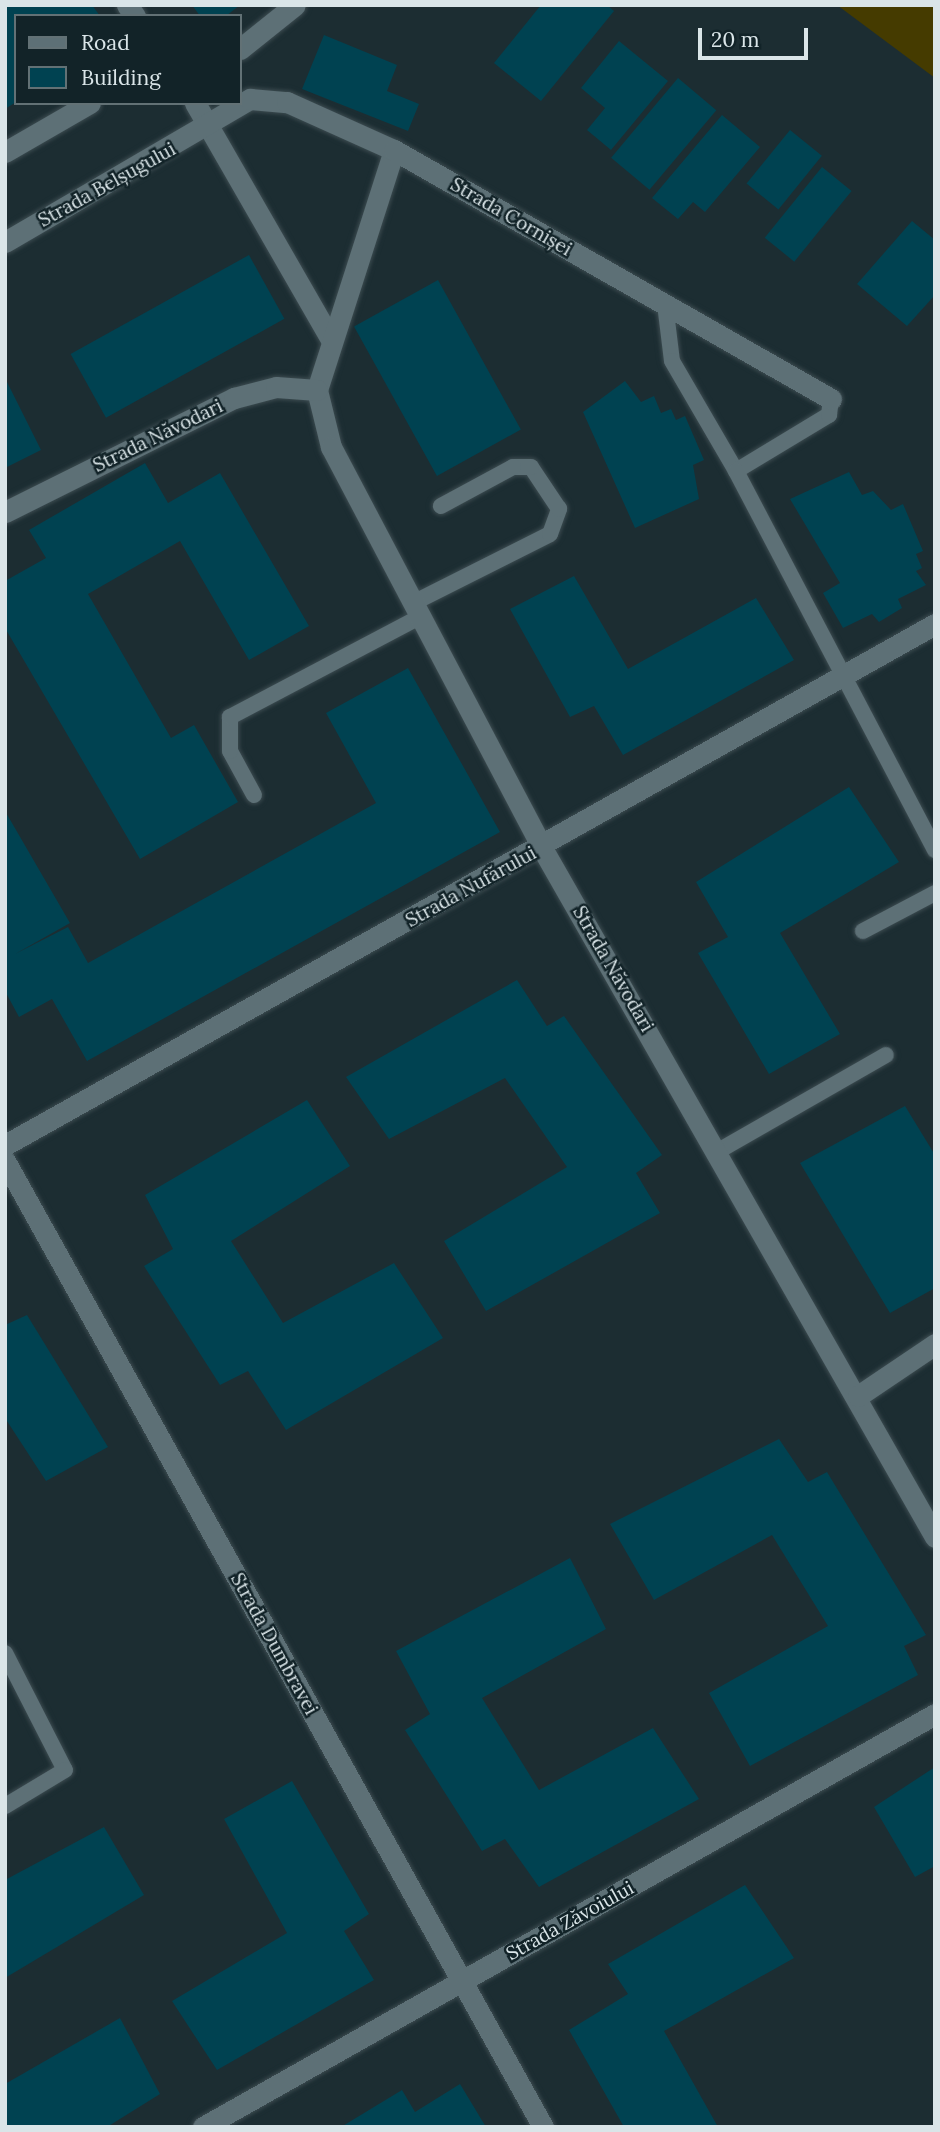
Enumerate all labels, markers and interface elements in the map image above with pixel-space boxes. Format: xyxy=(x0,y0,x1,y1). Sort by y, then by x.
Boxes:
legend xyxy=(14,14,242,105)
scale bar xyxy=(702,14,812,58)
text: 20 m xyxy=(711,26,760,53)
text: Road xyxy=(81,29,130,56)
text: Building xyxy=(81,64,161,91)
street label: Strada Belșugului xyxy=(34,138,180,232)
street label: Strada Cornișei xyxy=(446,173,576,261)
street label: Strada Năvodari xyxy=(89,395,227,477)
street label: Strada Nufărului xyxy=(402,842,540,932)
street label: Strada Năvodari xyxy=(568,902,658,1036)
street label: Strada Dumbravei xyxy=(226,1569,322,1719)
street label: Strada Zăvoiului xyxy=(502,1877,638,1965)

